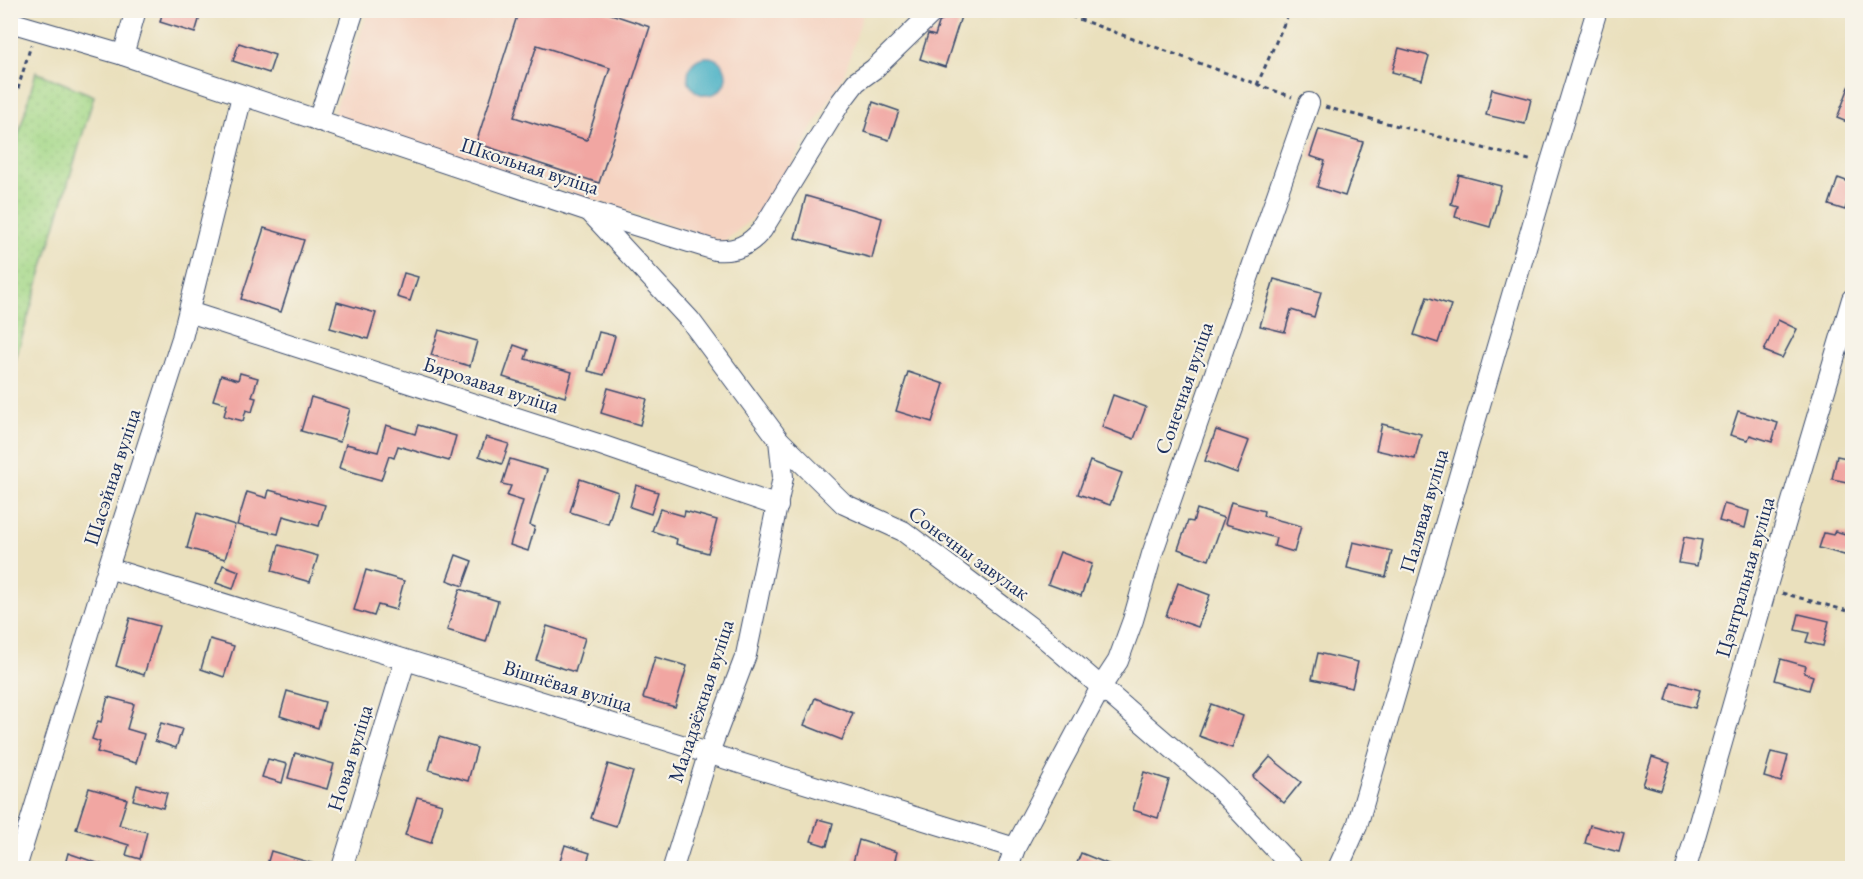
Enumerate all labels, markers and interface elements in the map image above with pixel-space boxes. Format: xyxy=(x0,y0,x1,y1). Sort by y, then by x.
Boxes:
street label: Школьная вуліца xyxy=(457,130,603,201)
street label: Сонечная вуліца xyxy=(1148,317,1219,458)
street label: Бярозавая вуліца xyxy=(420,350,563,419)
street label: Шасэйная вуліца xyxy=(77,404,147,549)
street label: Палявая вуліца xyxy=(1393,445,1454,576)
street label: Цэнтральная вуліца xyxy=(1709,493,1781,660)
street label: Сонечны завулак xyxy=(903,499,1035,606)
street label: Маладзёжная вуліца xyxy=(661,615,740,786)
street label: Вішнёвая вуліца xyxy=(500,653,637,718)
street label: Новая вуліца xyxy=(321,701,379,814)

